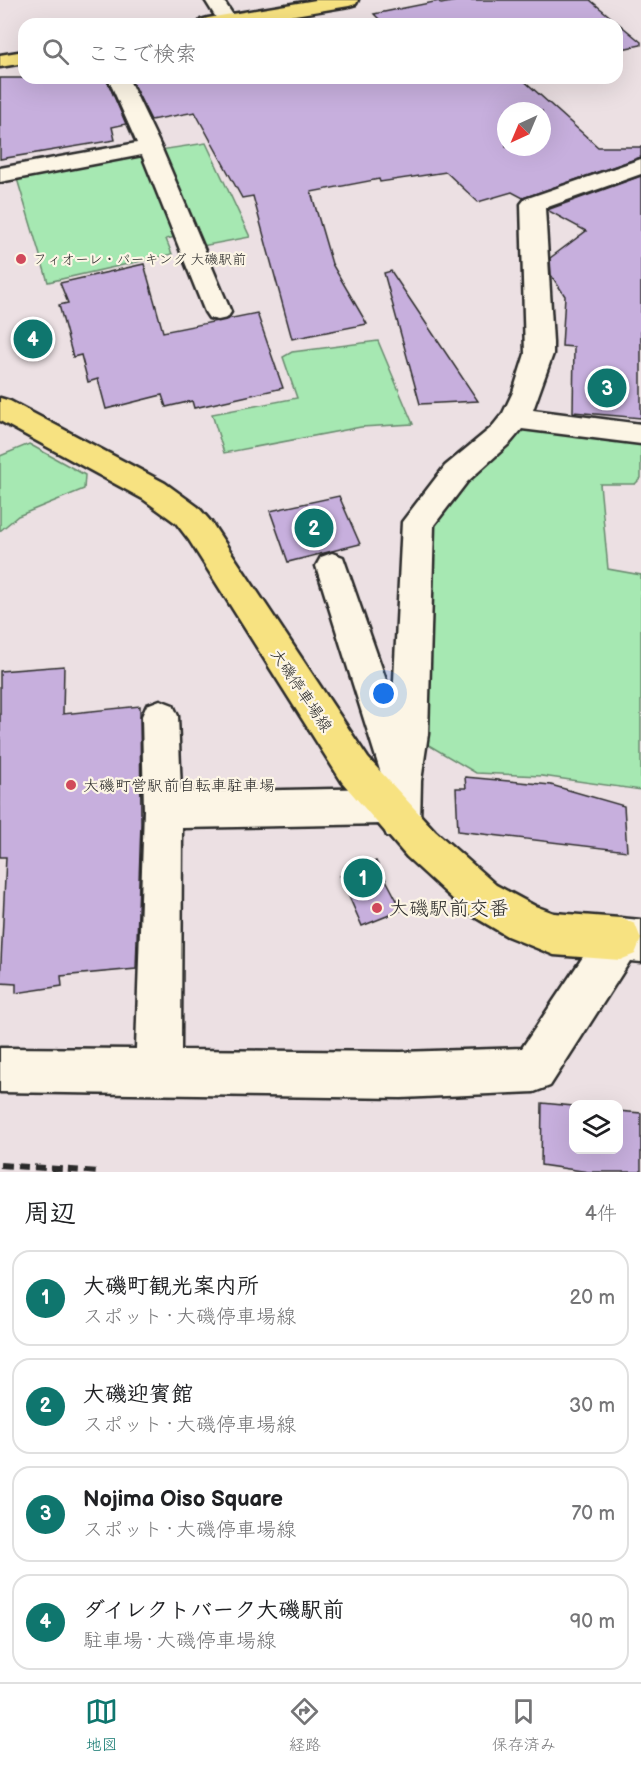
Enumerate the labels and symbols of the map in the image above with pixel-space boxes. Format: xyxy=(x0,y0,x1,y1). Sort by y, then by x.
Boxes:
north arrow xyxy=(497,102,551,156)
place label: フィオーレ・パーキング 大磯駅前 xyxy=(33,251,246,268)
marker: フィオーレ・パーキング 大磯駅前 xyxy=(14,252,28,266)
pin: 4 xyxy=(14,316,52,362)
pin: 3 xyxy=(588,366,626,410)
pin: 2 xyxy=(294,506,334,550)
street label: 大磯停車場線 xyxy=(266,646,335,736)
your location xyxy=(369,679,398,708)
place label: 大磯町営駅前自転車駐車場 xyxy=(83,777,275,796)
marker: 大磯町営駅前自転車駐車場 xyxy=(64,778,78,792)
pin: 1 xyxy=(344,856,382,900)
place label: 大磯駅前交番 xyxy=(389,897,509,921)
marker: 大磯駅前交番 xyxy=(370,901,384,915)

